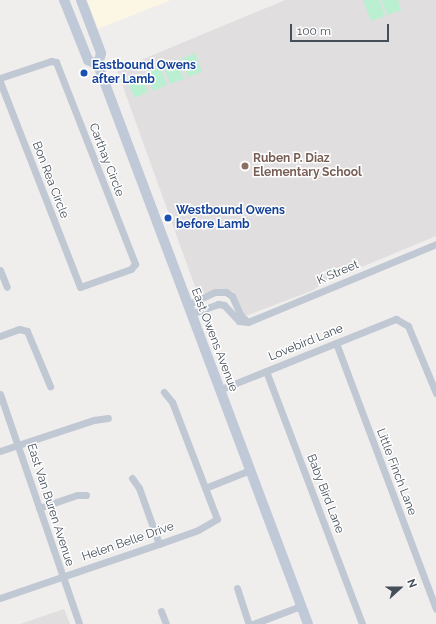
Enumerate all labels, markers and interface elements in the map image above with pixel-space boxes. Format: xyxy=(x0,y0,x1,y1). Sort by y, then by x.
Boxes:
scale bar xyxy=(292,16,391,42)
text: 100 m xyxy=(297,24,331,38)
place label: Eastbound Owens after Lamb xyxy=(92,59,196,87)
marker: Eastbound Owens after Lamb xyxy=(79,68,89,78)
street label: Carthay Circle xyxy=(85,121,127,199)
street label: Bon Rea Circle xyxy=(29,140,71,220)
place label: Ruben P. Diaz Elementary School xyxy=(253,152,362,180)
marker: Ruben P. Diaz Elementary School xyxy=(240,161,250,171)
place label: Westbound Owens before Lamb xyxy=(176,204,285,232)
marker: Westbound Owens before Lamb xyxy=(163,213,173,223)
street label: K Street xyxy=(315,258,361,288)
street label: East Owens Avenue xyxy=(188,286,240,394)
street label: Lovebird Lane xyxy=(267,321,345,365)
street label: Little Finch Lane xyxy=(373,427,419,517)
street label: East Van Buren Avenue xyxy=(23,441,77,569)
street label: Baby Bird Lane xyxy=(303,452,347,536)
street label: Helen Belle Drive xyxy=(80,519,176,565)
north arrow xyxy=(380,568,420,608)
text: N xyxy=(404,577,419,590)

